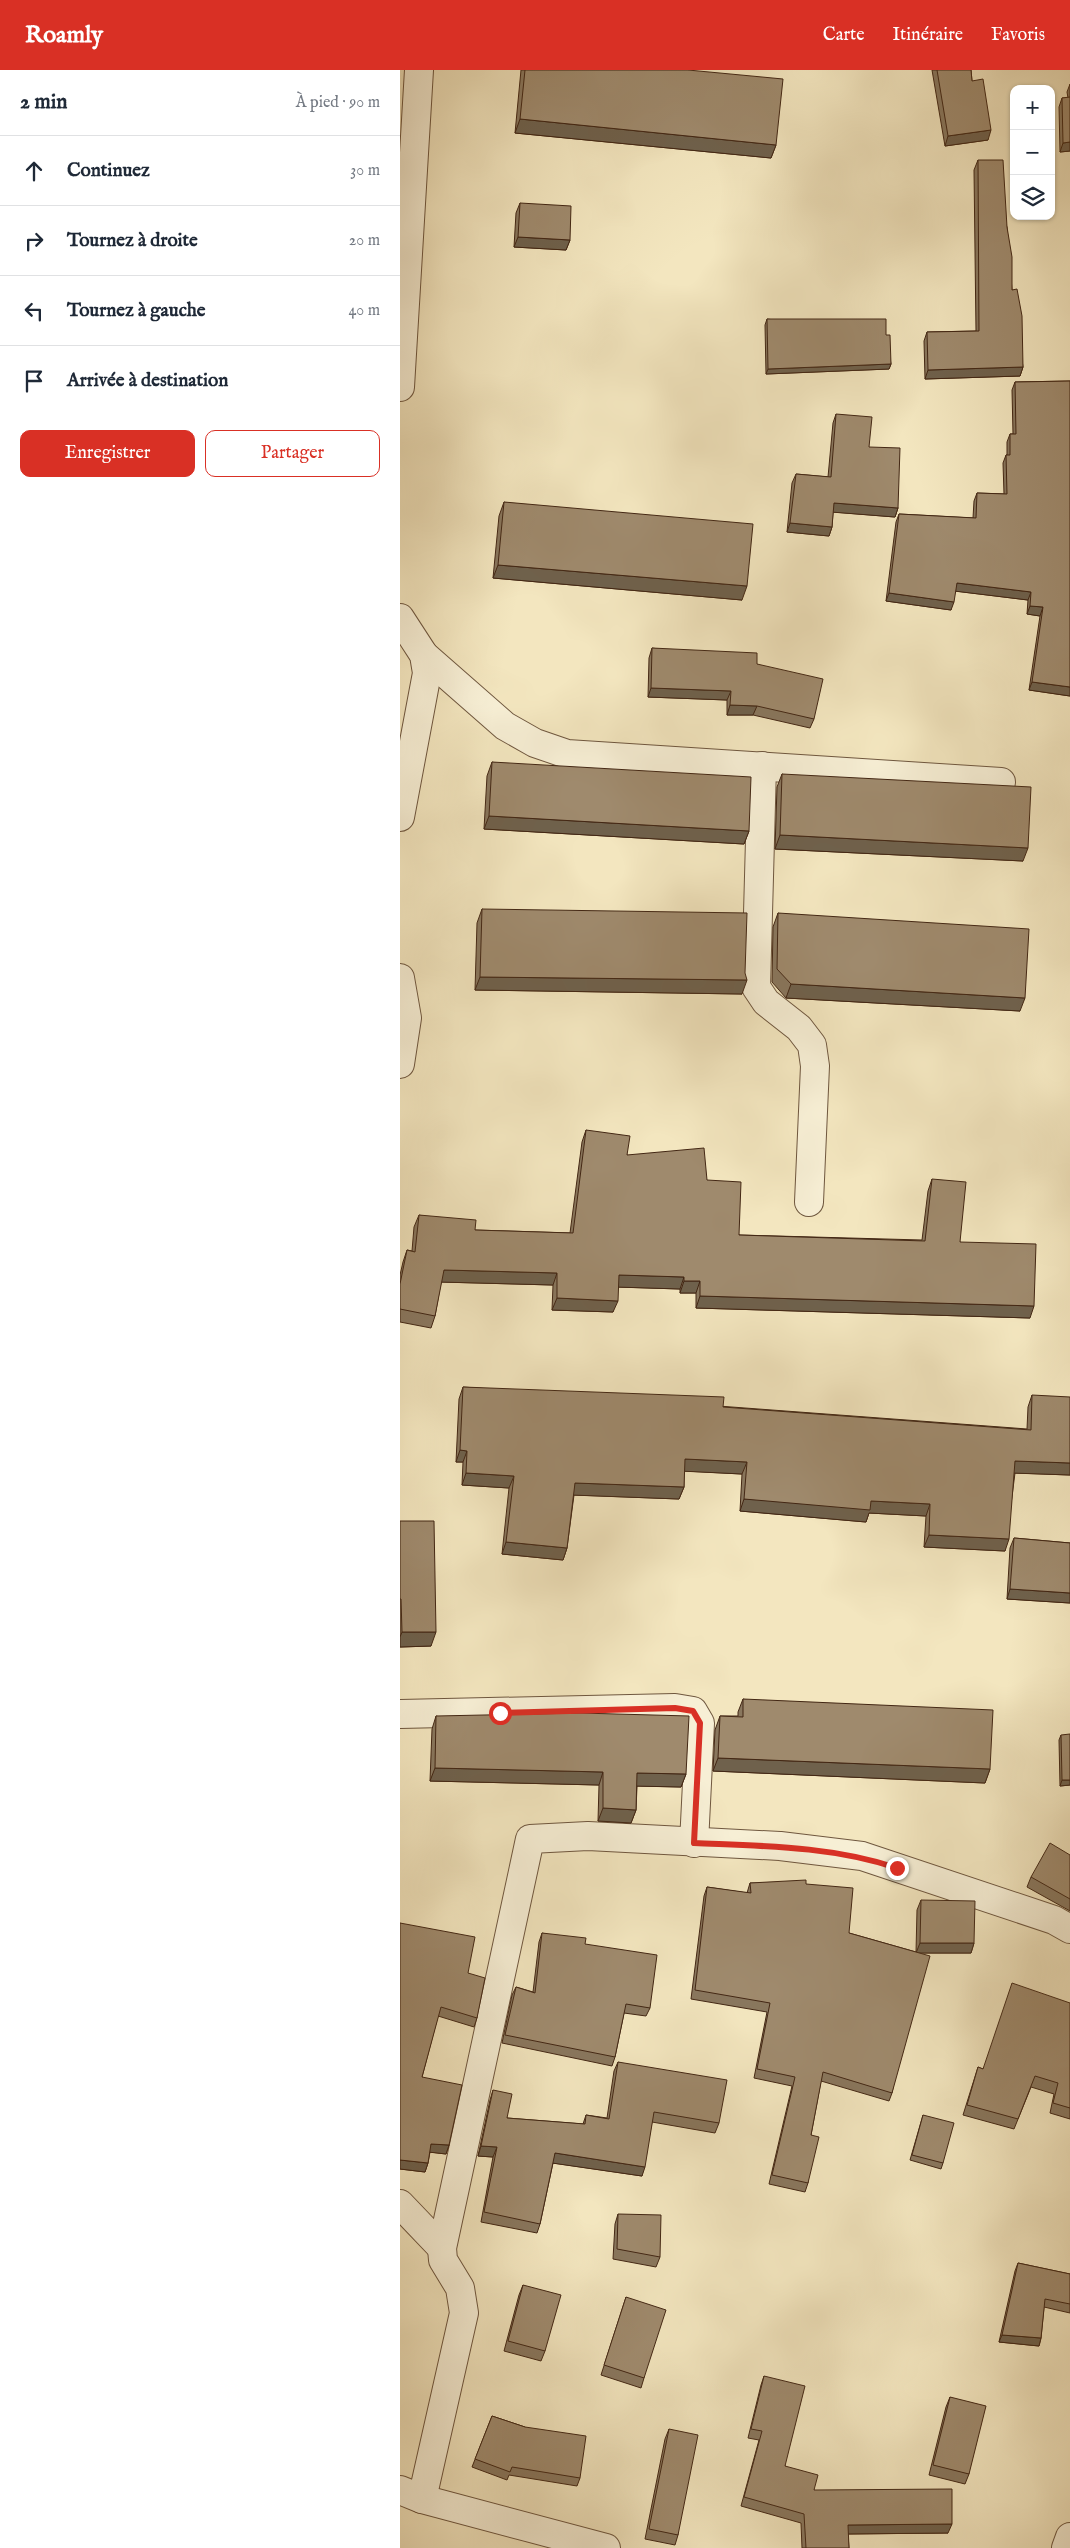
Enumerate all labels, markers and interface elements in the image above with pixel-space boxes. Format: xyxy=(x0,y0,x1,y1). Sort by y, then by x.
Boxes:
text: Roamly xyxy=(25,20,103,51)
text: Carte xyxy=(823,24,865,47)
text: Itinéraire xyxy=(893,24,963,47)
text: Favoris xyxy=(991,24,1045,47)
map controls xyxy=(1010,85,1055,220)
button: + xyxy=(1010,85,1055,130)
text: 2 min xyxy=(20,89,67,116)
text: À pied · 90 m xyxy=(296,93,380,113)
button: − xyxy=(1010,130,1055,175)
icon: ahead xyxy=(20,157,48,185)
text: Continuez xyxy=(67,159,150,183)
text: 30 m xyxy=(350,161,380,181)
button: layers xyxy=(1010,175,1055,220)
icon: right xyxy=(20,227,48,255)
text: Tournez à droite xyxy=(67,229,198,253)
text: 20 m xyxy=(349,231,380,251)
icon: left xyxy=(20,297,48,325)
text: Tournez à gauche xyxy=(67,299,206,323)
text: 40 m xyxy=(348,301,380,321)
icon: arrive xyxy=(20,367,48,395)
text: Arrivée à destination xyxy=(67,369,228,393)
button: Enregistrer xyxy=(20,430,195,477)
button: Partager xyxy=(205,430,380,477)
route start xyxy=(489,1702,512,1725)
route end xyxy=(886,1857,909,1880)

